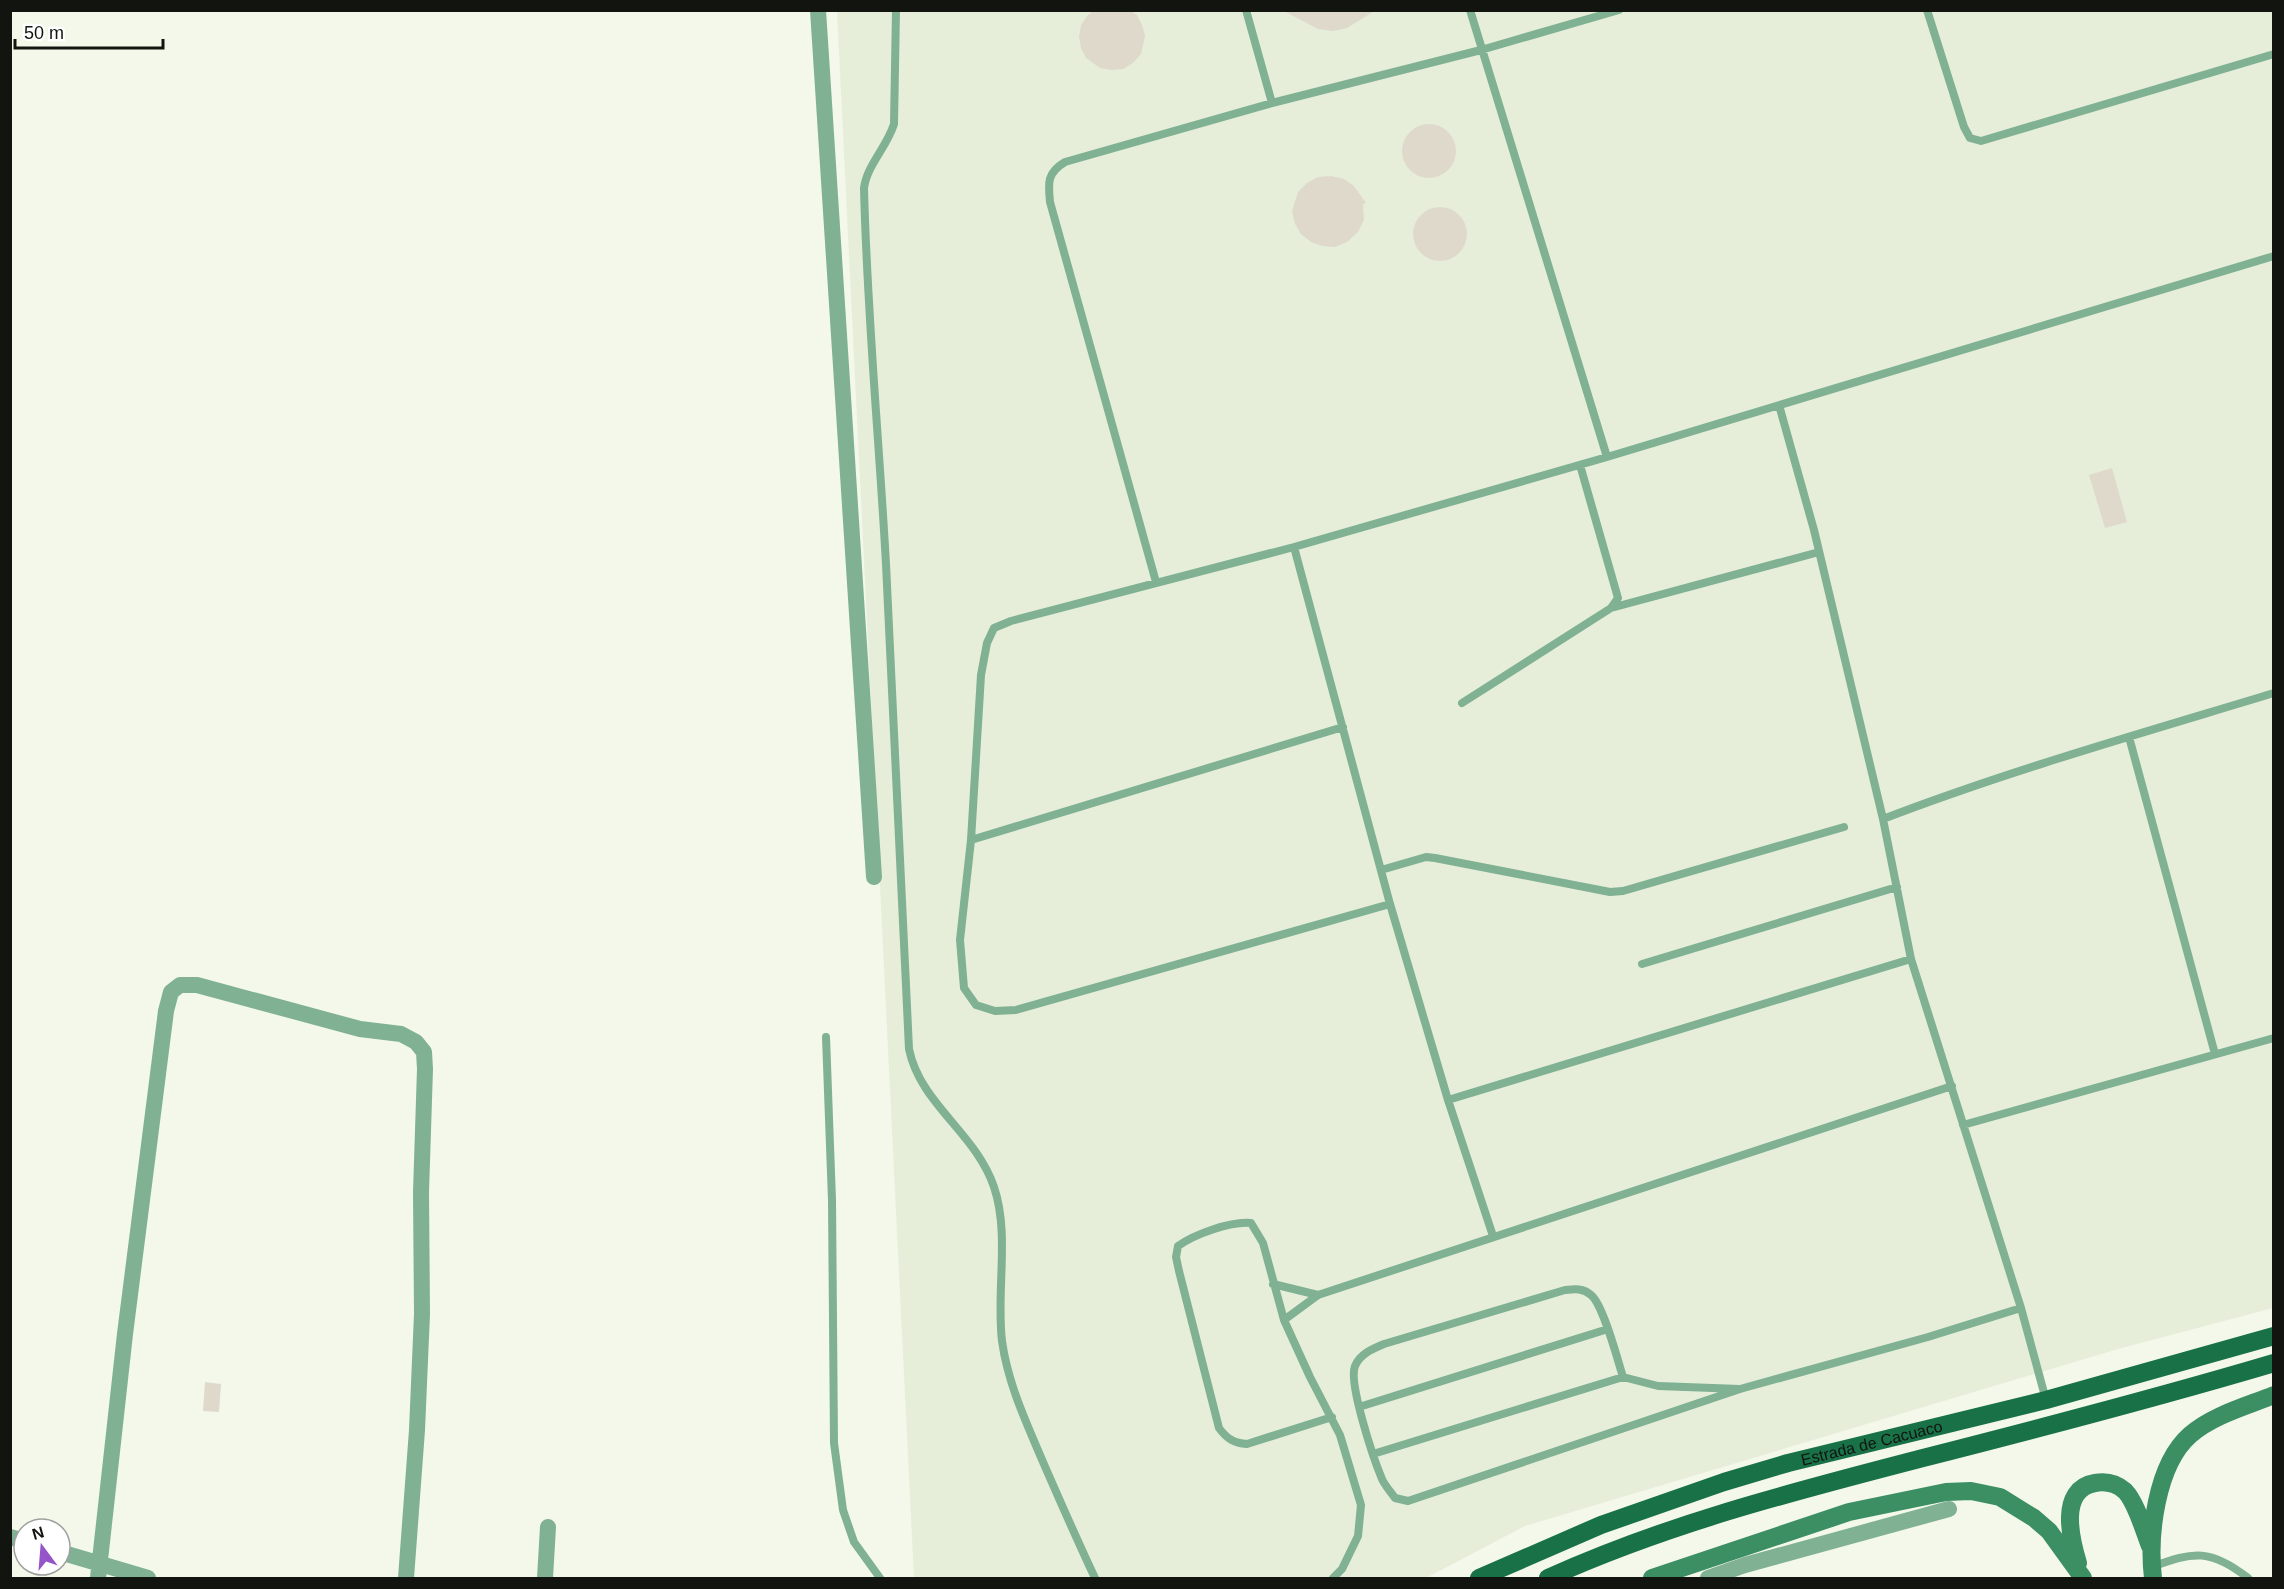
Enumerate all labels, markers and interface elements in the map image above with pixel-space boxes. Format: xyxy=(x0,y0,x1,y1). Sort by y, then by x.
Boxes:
scale bar xyxy=(15,12,164,50)
text: 50 m xyxy=(24,23,64,43)
street label: Estrada de Cacuaco xyxy=(1799,1417,1944,1468)
north arrow xyxy=(12,1517,72,1577)
text: N xyxy=(30,1523,46,1543)

